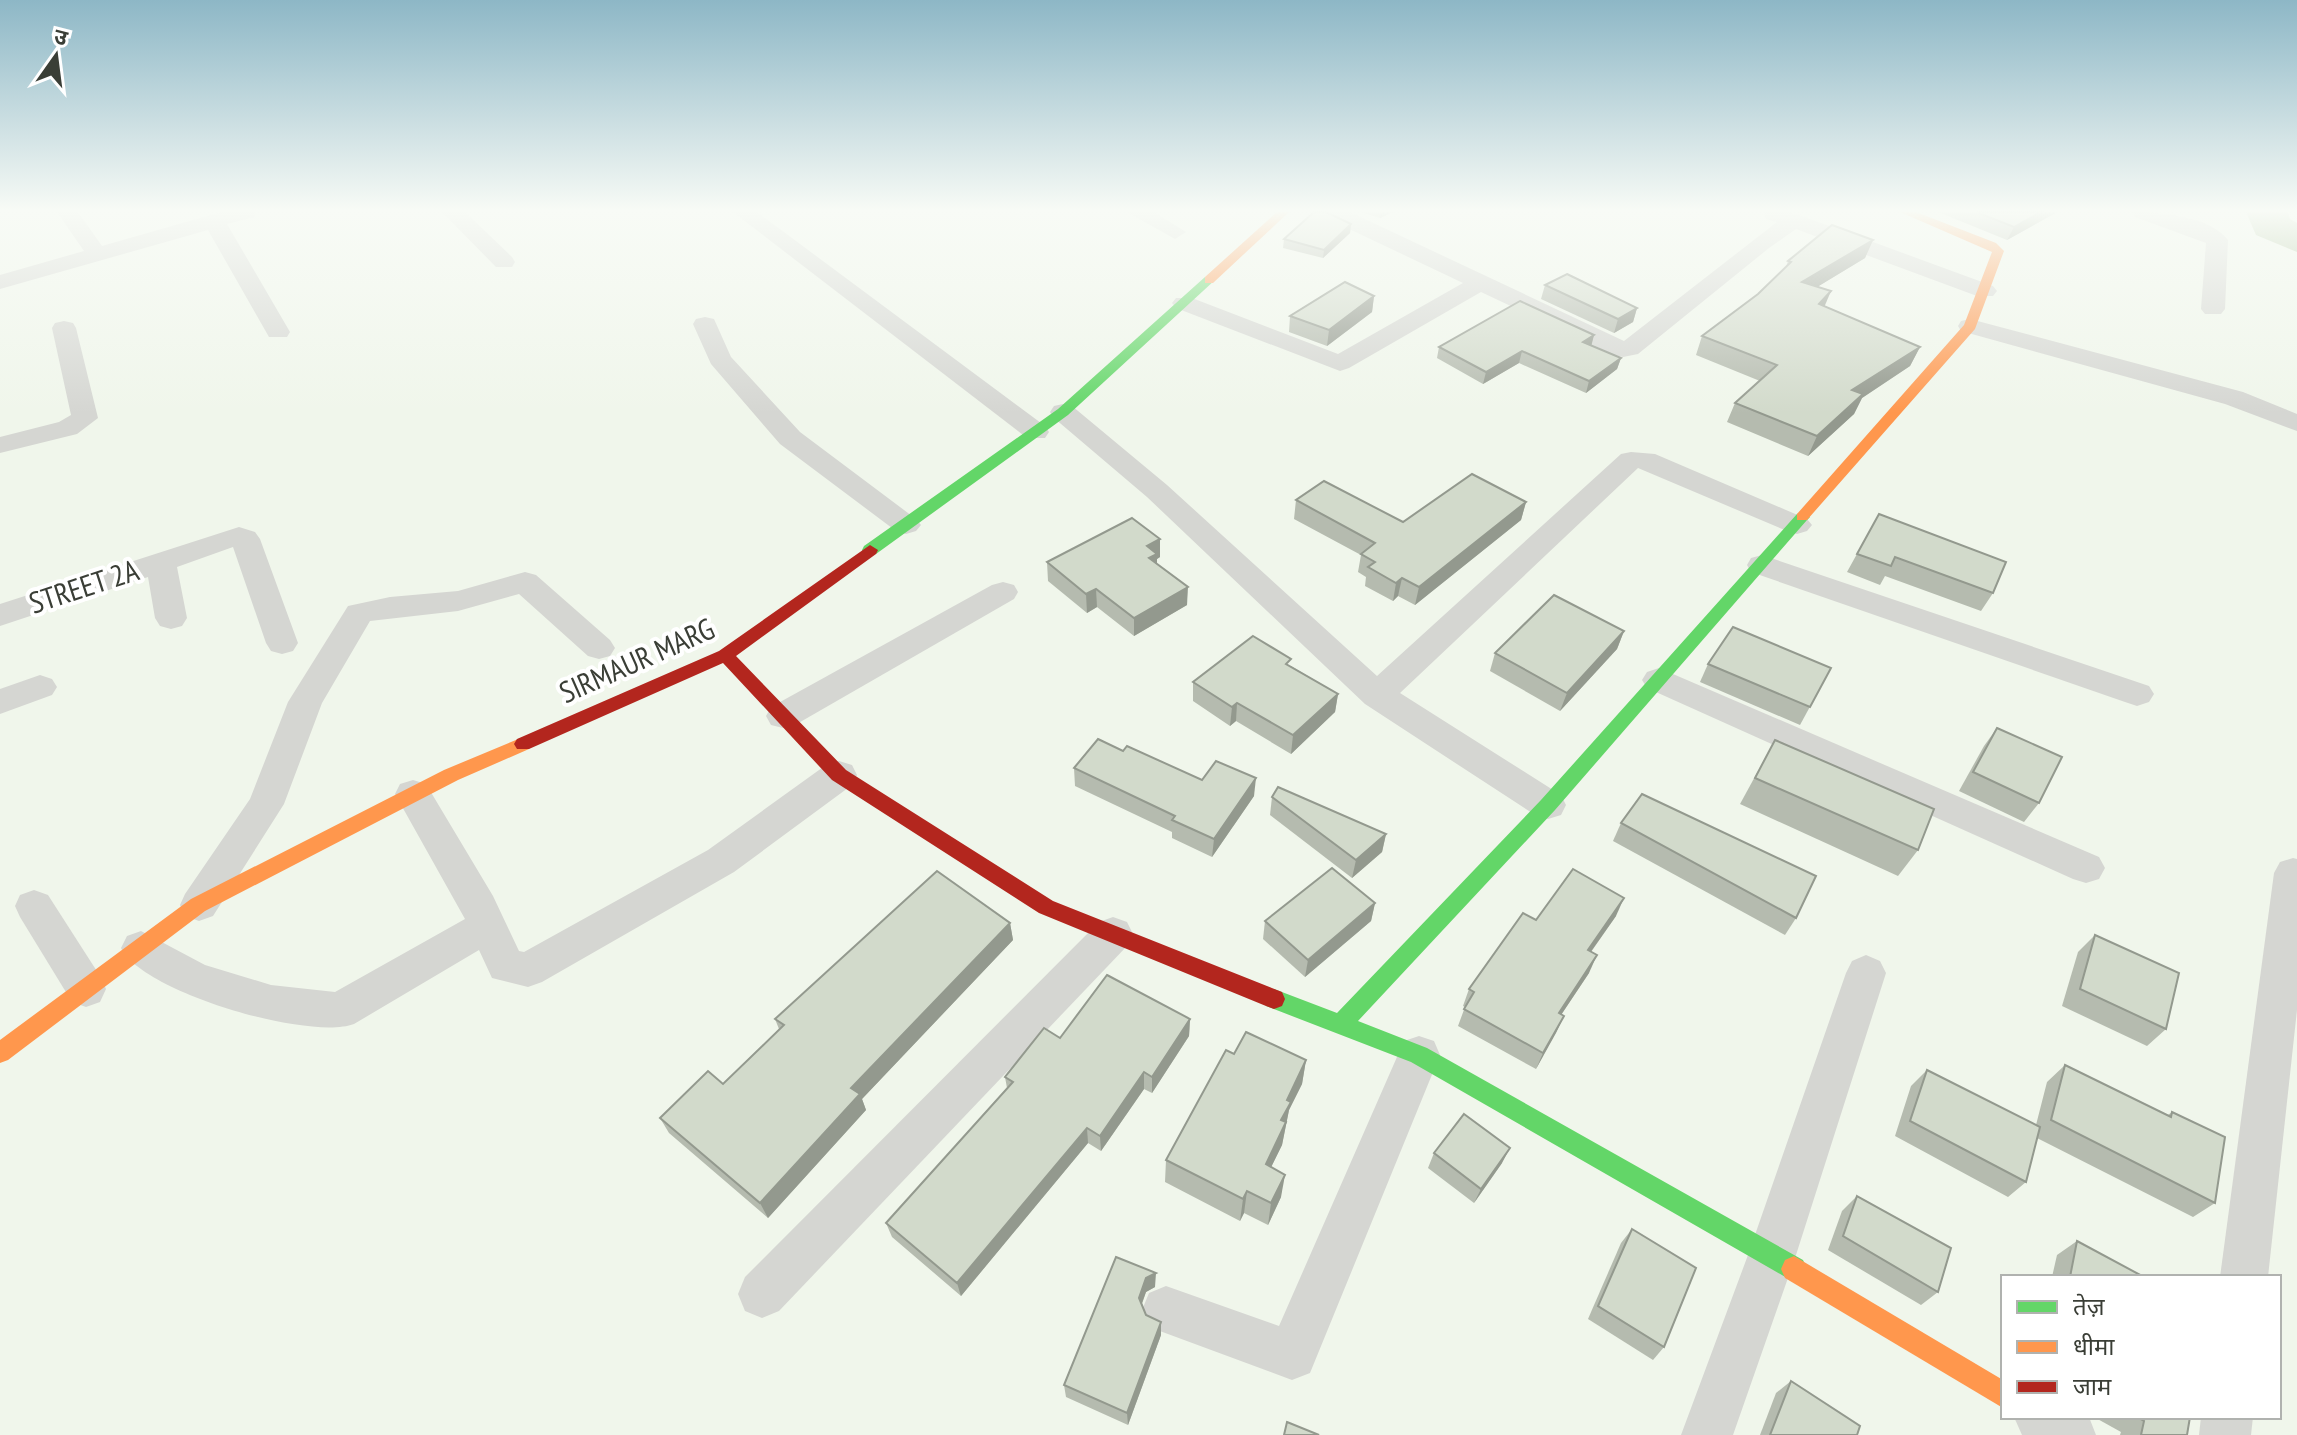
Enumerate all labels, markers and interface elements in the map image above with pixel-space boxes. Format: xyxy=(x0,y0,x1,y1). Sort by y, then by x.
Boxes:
north arrow xyxy=(16,16,96,96)
text: उ xyxy=(51,21,72,52)
street label: STREET 2A xyxy=(24,549,144,622)
street label: SIRMAUR MARG xyxy=(553,608,720,711)
legend xyxy=(2001,1275,2281,1419)
text: तेज़ xyxy=(2073,1291,2106,1322)
text: धीमा xyxy=(2073,1331,2115,1362)
text: जाम xyxy=(2073,1371,2112,1402)

